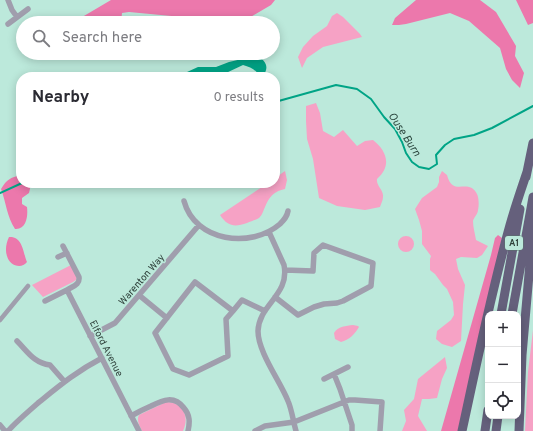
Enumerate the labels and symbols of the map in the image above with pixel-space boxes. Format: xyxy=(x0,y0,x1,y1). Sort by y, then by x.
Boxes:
water label: Ouse Burn xyxy=(385,110,424,159)
road number: A1 xyxy=(505,236,523,250)
street label: Warenton Way xyxy=(116,252,168,308)
street label: Elford Avenue xyxy=(86,318,126,379)

